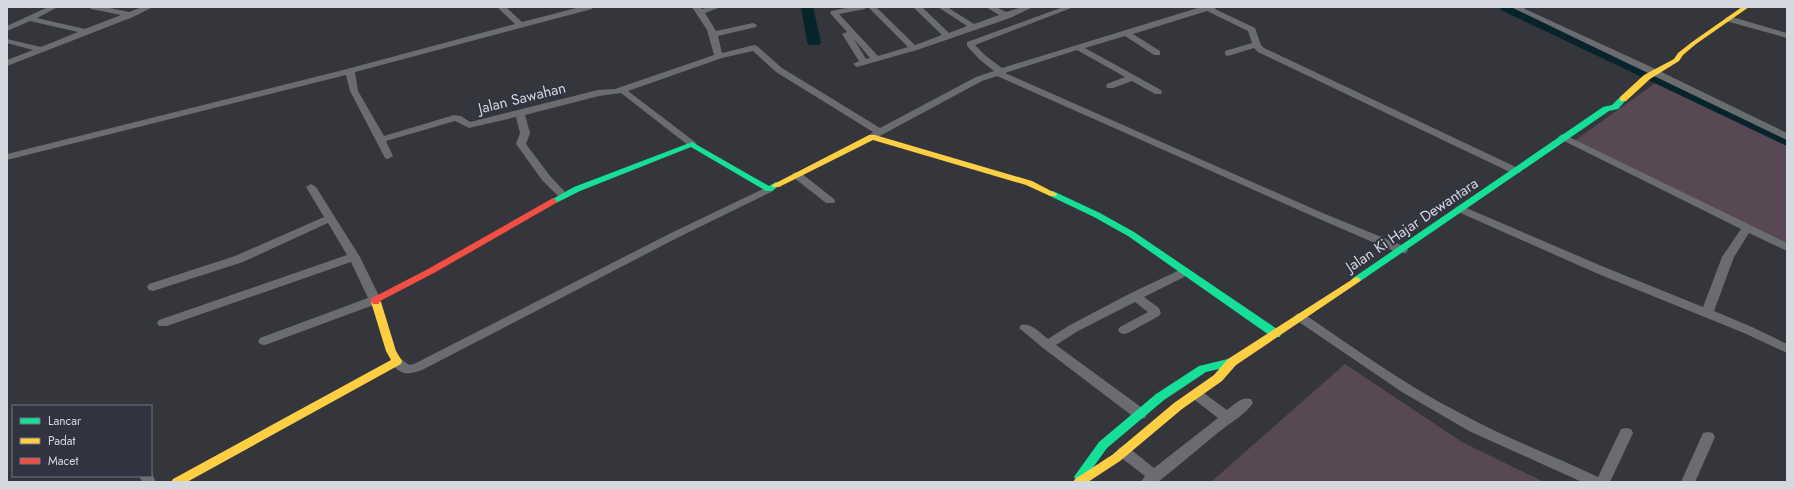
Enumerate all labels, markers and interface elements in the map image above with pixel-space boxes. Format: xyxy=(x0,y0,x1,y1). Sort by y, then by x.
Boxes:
street label: Jalan Sawahan xyxy=(474,76,568,120)
street label: Jalan Ki Hajar Dewantara xyxy=(1340,172,1483,279)
legend xyxy=(12,405,152,477)
text: Lancar xyxy=(48,412,82,430)
text: Padat xyxy=(48,432,76,450)
text: Macet xyxy=(48,452,78,470)

